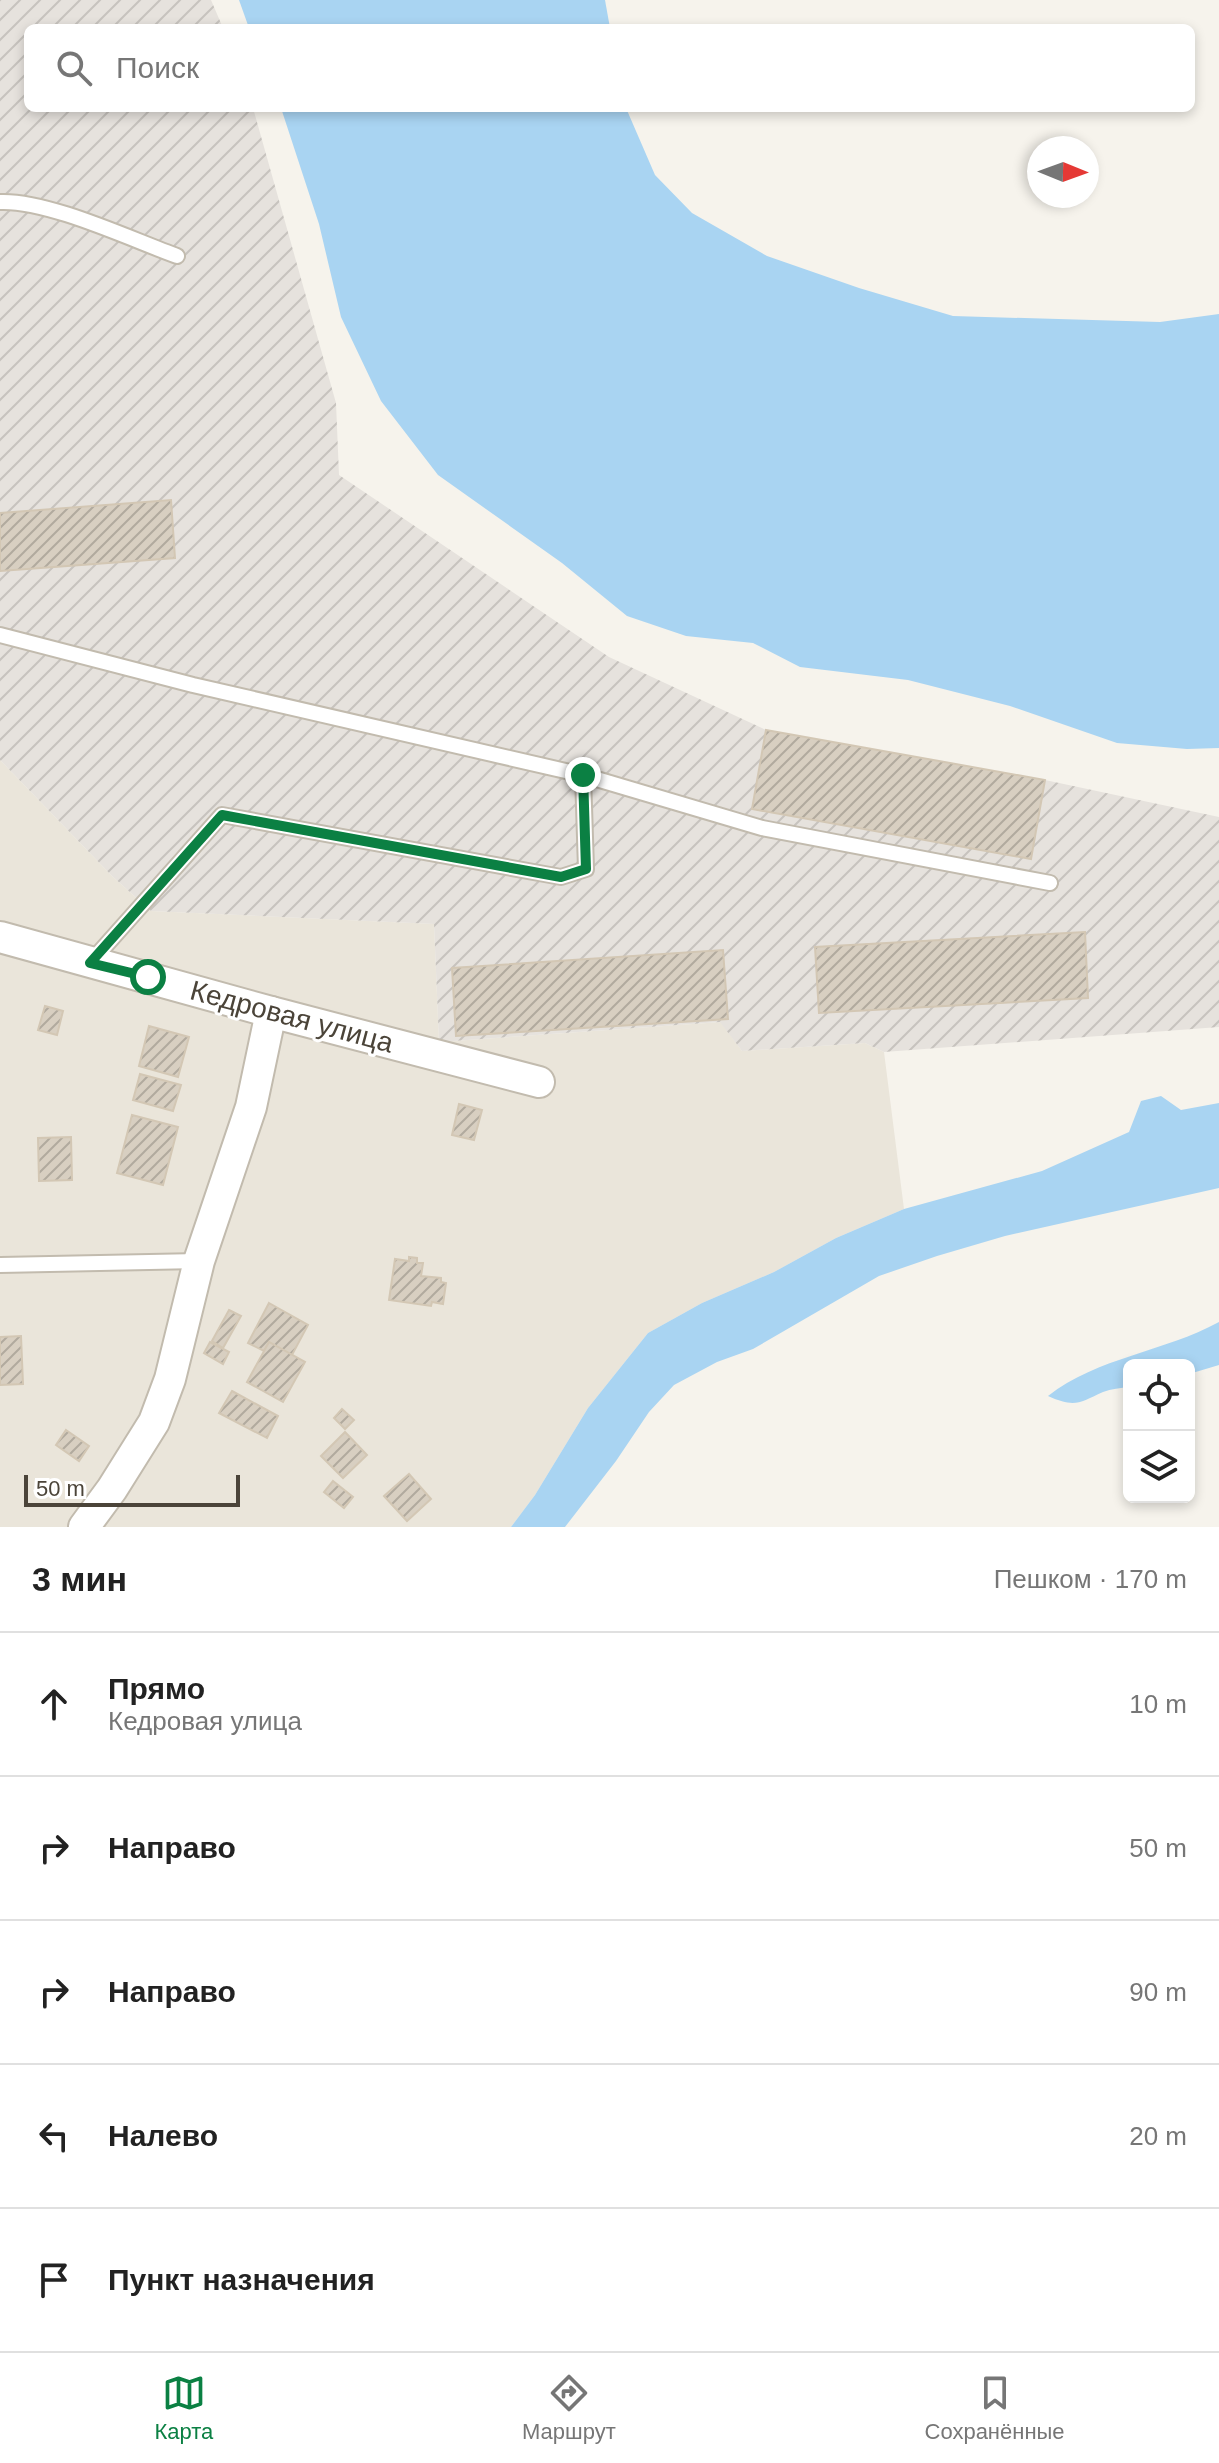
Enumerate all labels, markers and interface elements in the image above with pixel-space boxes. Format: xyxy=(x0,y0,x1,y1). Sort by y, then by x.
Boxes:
search box xyxy=(24,24,1195,112)
icon: search xyxy=(52,46,96,90)
text: Поиск xyxy=(116,51,199,84)
north arrow xyxy=(1027,136,1099,208)
route end xyxy=(565,757,601,793)
route start xyxy=(130,959,166,995)
street label: Кедровая улица xyxy=(187,974,397,1059)
map controls xyxy=(1123,1359,1195,1503)
button: locate xyxy=(1123,1359,1195,1431)
button: layers xyxy=(1123,1431,1195,1503)
scale bar xyxy=(24,1471,240,1507)
text: 50 m xyxy=(36,1476,85,1501)
text: 3 мин xyxy=(32,1560,127,1598)
text: Пешком · 170 m xyxy=(994,1564,1187,1594)
text: Прямо xyxy=(108,1672,205,1705)
icon: ahead xyxy=(32,1682,76,1726)
text: 10 m xyxy=(1129,1689,1187,1719)
text: Кедровая улица xyxy=(108,1706,302,1736)
icon: right xyxy=(32,1826,76,1870)
text: Направо xyxy=(108,1831,236,1864)
text: 50 m xyxy=(1129,1833,1187,1863)
icon: right xyxy=(32,1970,76,2014)
text: Направо xyxy=(108,1975,236,2008)
text: 90 m xyxy=(1129,1977,1187,2007)
icon: left xyxy=(32,2114,76,2158)
text: Налево xyxy=(108,2119,218,2152)
text: 20 m xyxy=(1129,2121,1187,2151)
icon: arrive xyxy=(32,2258,76,2302)
text: Пункт назначения xyxy=(108,2263,375,2296)
tab: Карта xyxy=(154,2371,213,2445)
tab: Маршрут xyxy=(522,2371,616,2445)
tab: Сохранённые xyxy=(925,2371,1065,2445)

